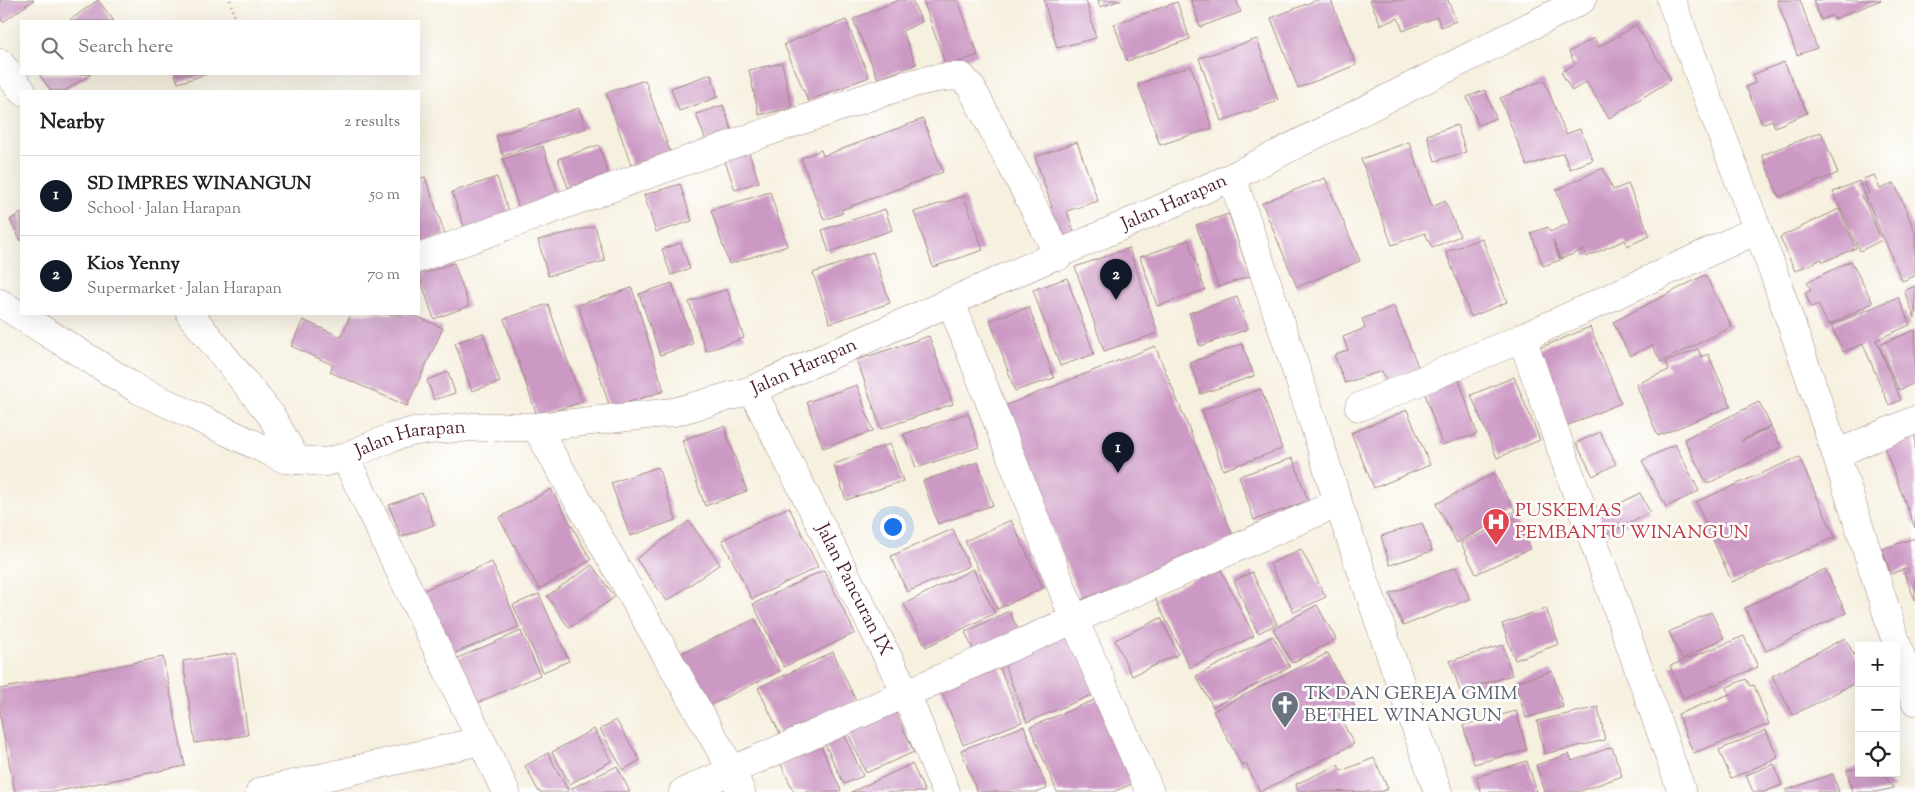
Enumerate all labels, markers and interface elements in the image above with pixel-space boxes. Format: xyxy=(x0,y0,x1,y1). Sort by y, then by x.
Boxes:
search box xyxy=(20,20,420,75)
icon: search xyxy=(38,34,66,62)
text: Search here xyxy=(78,34,173,61)
text: Nearby xyxy=(40,108,105,138)
text: 2 results xyxy=(344,111,400,134)
street label: Jalan Harapan xyxy=(1116,167,1232,238)
text: SD IMPRES WINANGUN xyxy=(87,171,311,198)
text: 1 xyxy=(53,184,59,207)
text: 50 m xyxy=(369,184,400,207)
text: School · Jalan Harapan xyxy=(87,198,241,221)
text: Kios Yenny xyxy=(87,251,180,278)
pin: 2 xyxy=(1100,259,1132,300)
text: 2 xyxy=(52,264,60,287)
text: 70 m xyxy=(367,264,400,287)
text: Supermarket · Jalan Harapan xyxy=(87,278,282,301)
street label: Jalan Harapan xyxy=(746,332,861,403)
street label: Jalan Harapan xyxy=(350,414,466,465)
pin: 1 xyxy=(1102,432,1134,473)
place label: PUSKEMAS PEMBANTU WINANGUN xyxy=(1515,498,1749,547)
hospital icon: PUSKEMAS PEMBANTU WINANGUN xyxy=(1481,507,1511,546)
your location xyxy=(880,514,906,540)
street label: Jalan Pancuran IX xyxy=(808,518,898,661)
map controls xyxy=(1855,642,1900,777)
button: + xyxy=(1855,642,1900,687)
place label: TK DAN GEREJA GMIM BETHEL WINANGUN xyxy=(1304,681,1518,730)
button: − xyxy=(1855,687,1900,732)
church icon: TK DAN GEREJA GMIM BETHEL WINANGUN xyxy=(1270,690,1300,729)
button: locate xyxy=(1855,732,1900,777)

